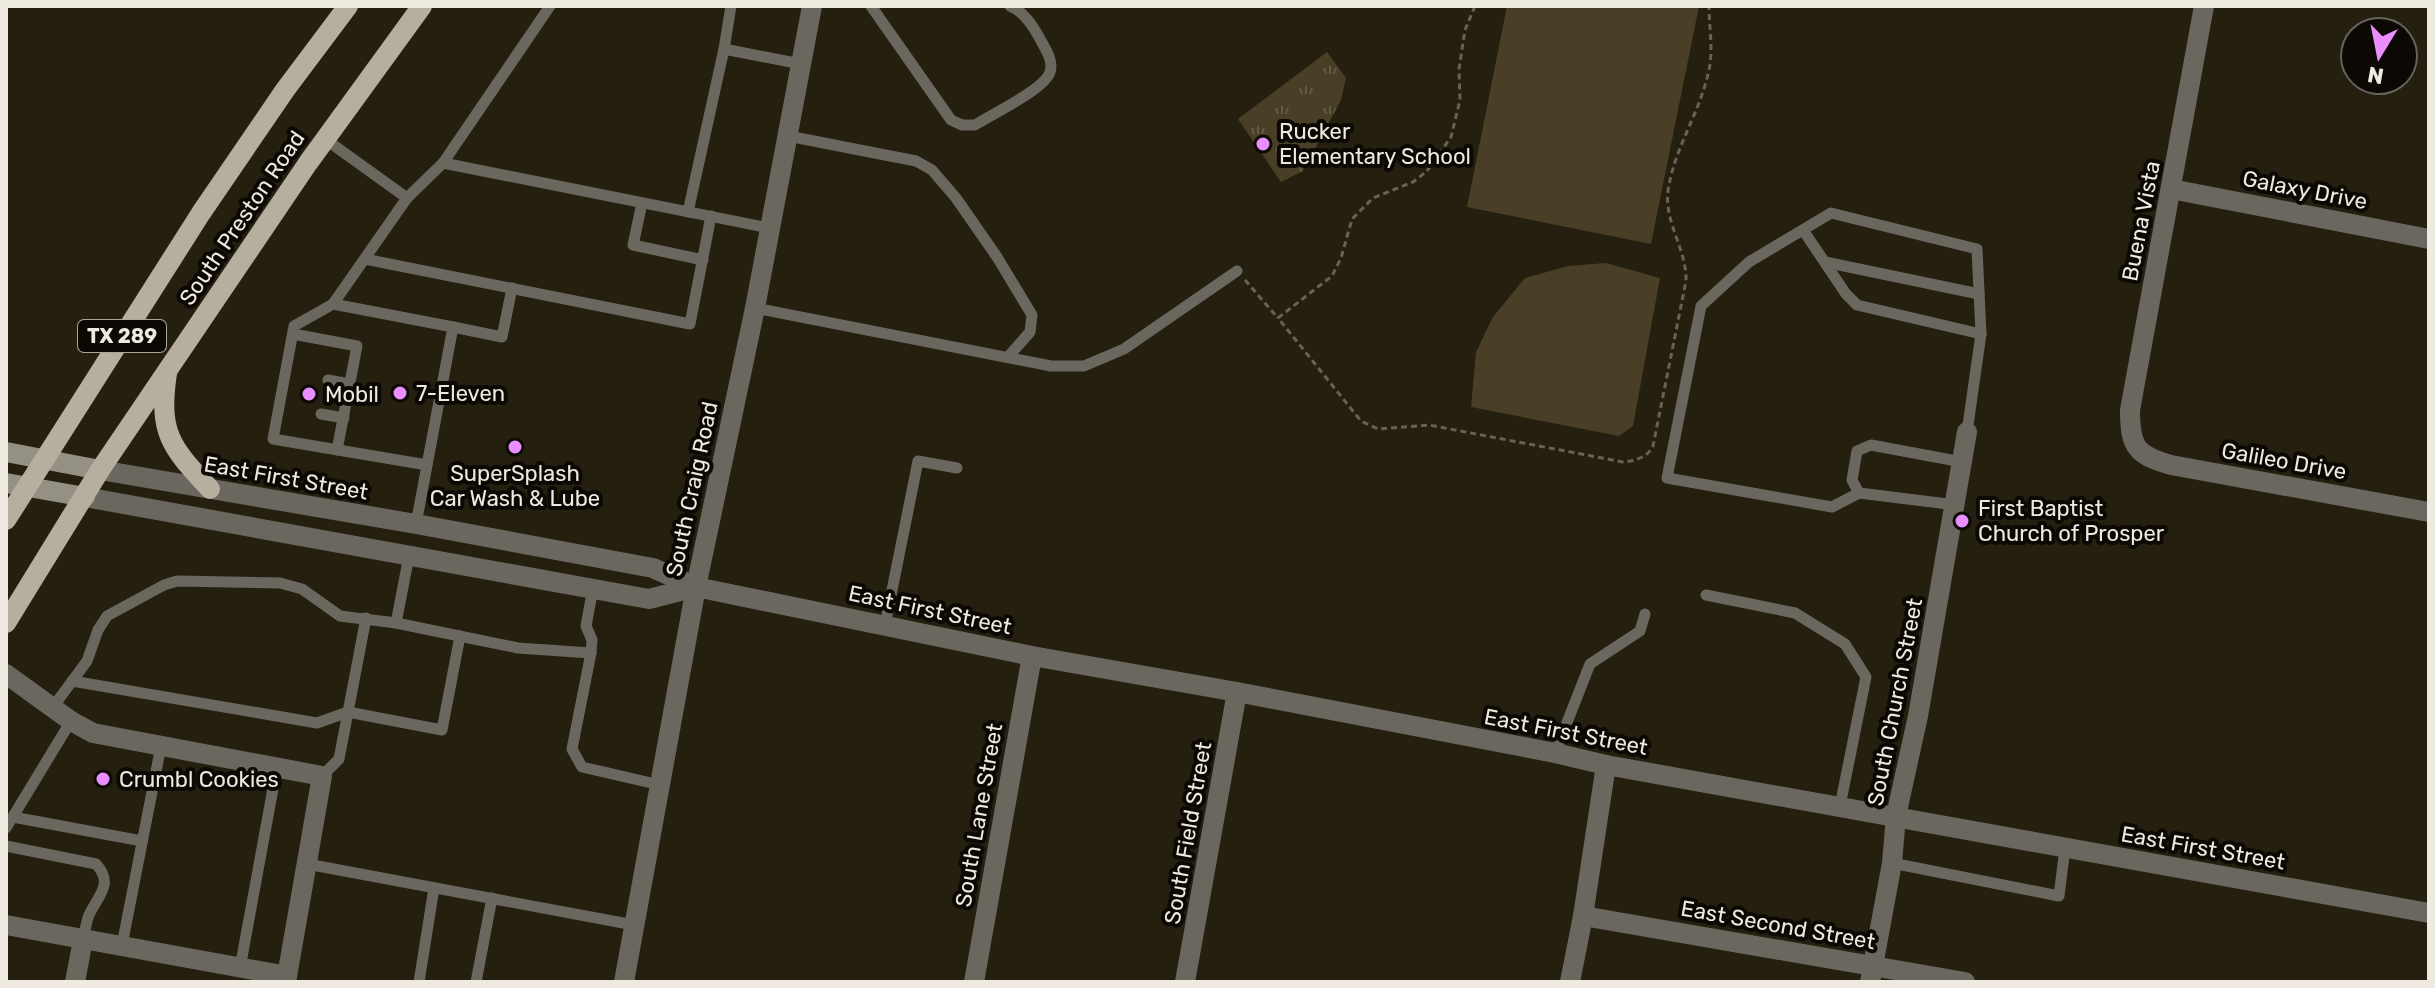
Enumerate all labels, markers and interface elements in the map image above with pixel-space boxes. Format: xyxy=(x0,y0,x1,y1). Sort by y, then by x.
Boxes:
north arrow xyxy=(2339,16,2419,96)
text: N xyxy=(2365,61,2386,90)
place label: Rucker Elementary School xyxy=(1279,118,1471,170)
street label: South Preston Road xyxy=(174,126,310,310)
marker: Rucker Elementary School xyxy=(1254,135,1272,153)
street label: Buena Vista xyxy=(2116,158,2166,284)
street label: Galaxy Drive xyxy=(2240,165,2370,215)
road number: TX 289 xyxy=(78,320,166,352)
place label: 7-Eleven xyxy=(416,380,505,407)
place label: Mobil xyxy=(325,381,379,408)
marker: 7-Eleven xyxy=(391,384,409,402)
marker: Mobil xyxy=(300,385,318,403)
street label: South Craig Road xyxy=(660,399,724,579)
street label: Galileo Drive xyxy=(2219,437,2349,485)
marker: SuperSplash Car Wash & Lube xyxy=(506,438,524,456)
street label: East First Street xyxy=(202,450,370,506)
place label: SuperSplash Car Wash & Lube xyxy=(430,460,600,512)
place label: First Baptist Church of Prosper xyxy=(1978,495,2165,547)
marker: First Baptist Church of Prosper xyxy=(1953,512,1971,530)
street label: East First Street xyxy=(846,580,1014,641)
street label: South Church Street xyxy=(1862,596,1928,808)
street label: East First Street xyxy=(1482,703,1650,761)
street label: South Lane Street xyxy=(950,721,1009,909)
street label: South Field Street xyxy=(1159,739,1217,926)
place label: Crumbl Cookies xyxy=(119,766,279,793)
marker: Crumbl Cookies xyxy=(94,770,112,788)
street label: East First Street xyxy=(2119,820,2287,876)
street label: East Second Street xyxy=(1679,895,1878,955)

